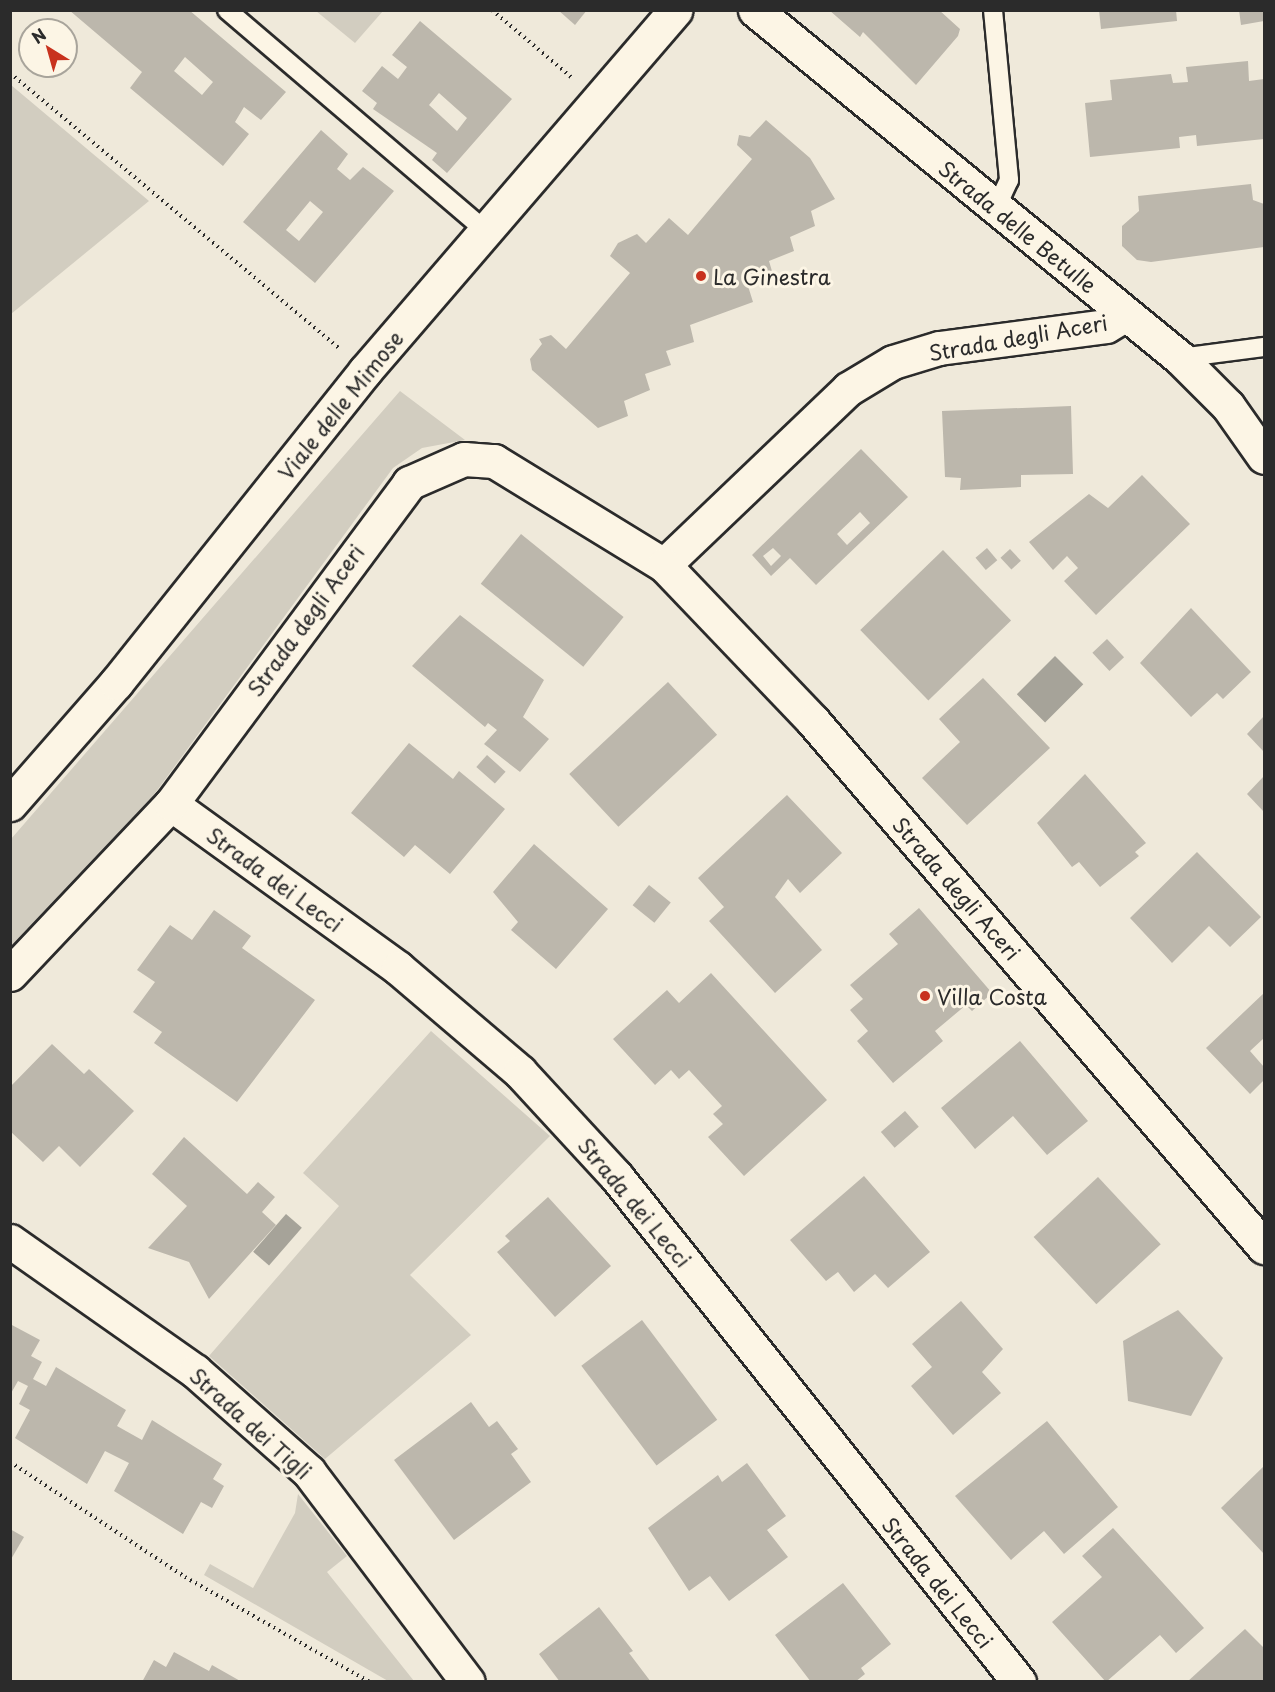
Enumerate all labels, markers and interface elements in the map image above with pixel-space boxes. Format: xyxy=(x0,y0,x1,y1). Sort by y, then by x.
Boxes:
north arrow xyxy=(18,18,78,78)
text: N xyxy=(26,22,51,49)
street label: Strada delle Betulle xyxy=(933,154,1103,298)
place label: La Ginestra xyxy=(713,263,834,289)
marker: La Ginestra xyxy=(694,269,708,283)
street label: Strada degli Aceri xyxy=(926,309,1110,365)
street label: Viale delle Mimose xyxy=(271,324,409,486)
street label: Strada degli Aceri xyxy=(241,539,369,701)
street label: Strada degli Aceri xyxy=(888,811,1026,965)
street label: Strada dei Lecci xyxy=(202,821,348,937)
place label: Villa Costa xyxy=(937,983,1047,1009)
marker: Villa Costa xyxy=(918,989,932,1003)
street label: Strada dei Lecci xyxy=(573,1132,697,1272)
street label: Strada dei Tigli xyxy=(185,1362,317,1484)
street label: Strada dei Lecci xyxy=(877,1511,999,1653)

